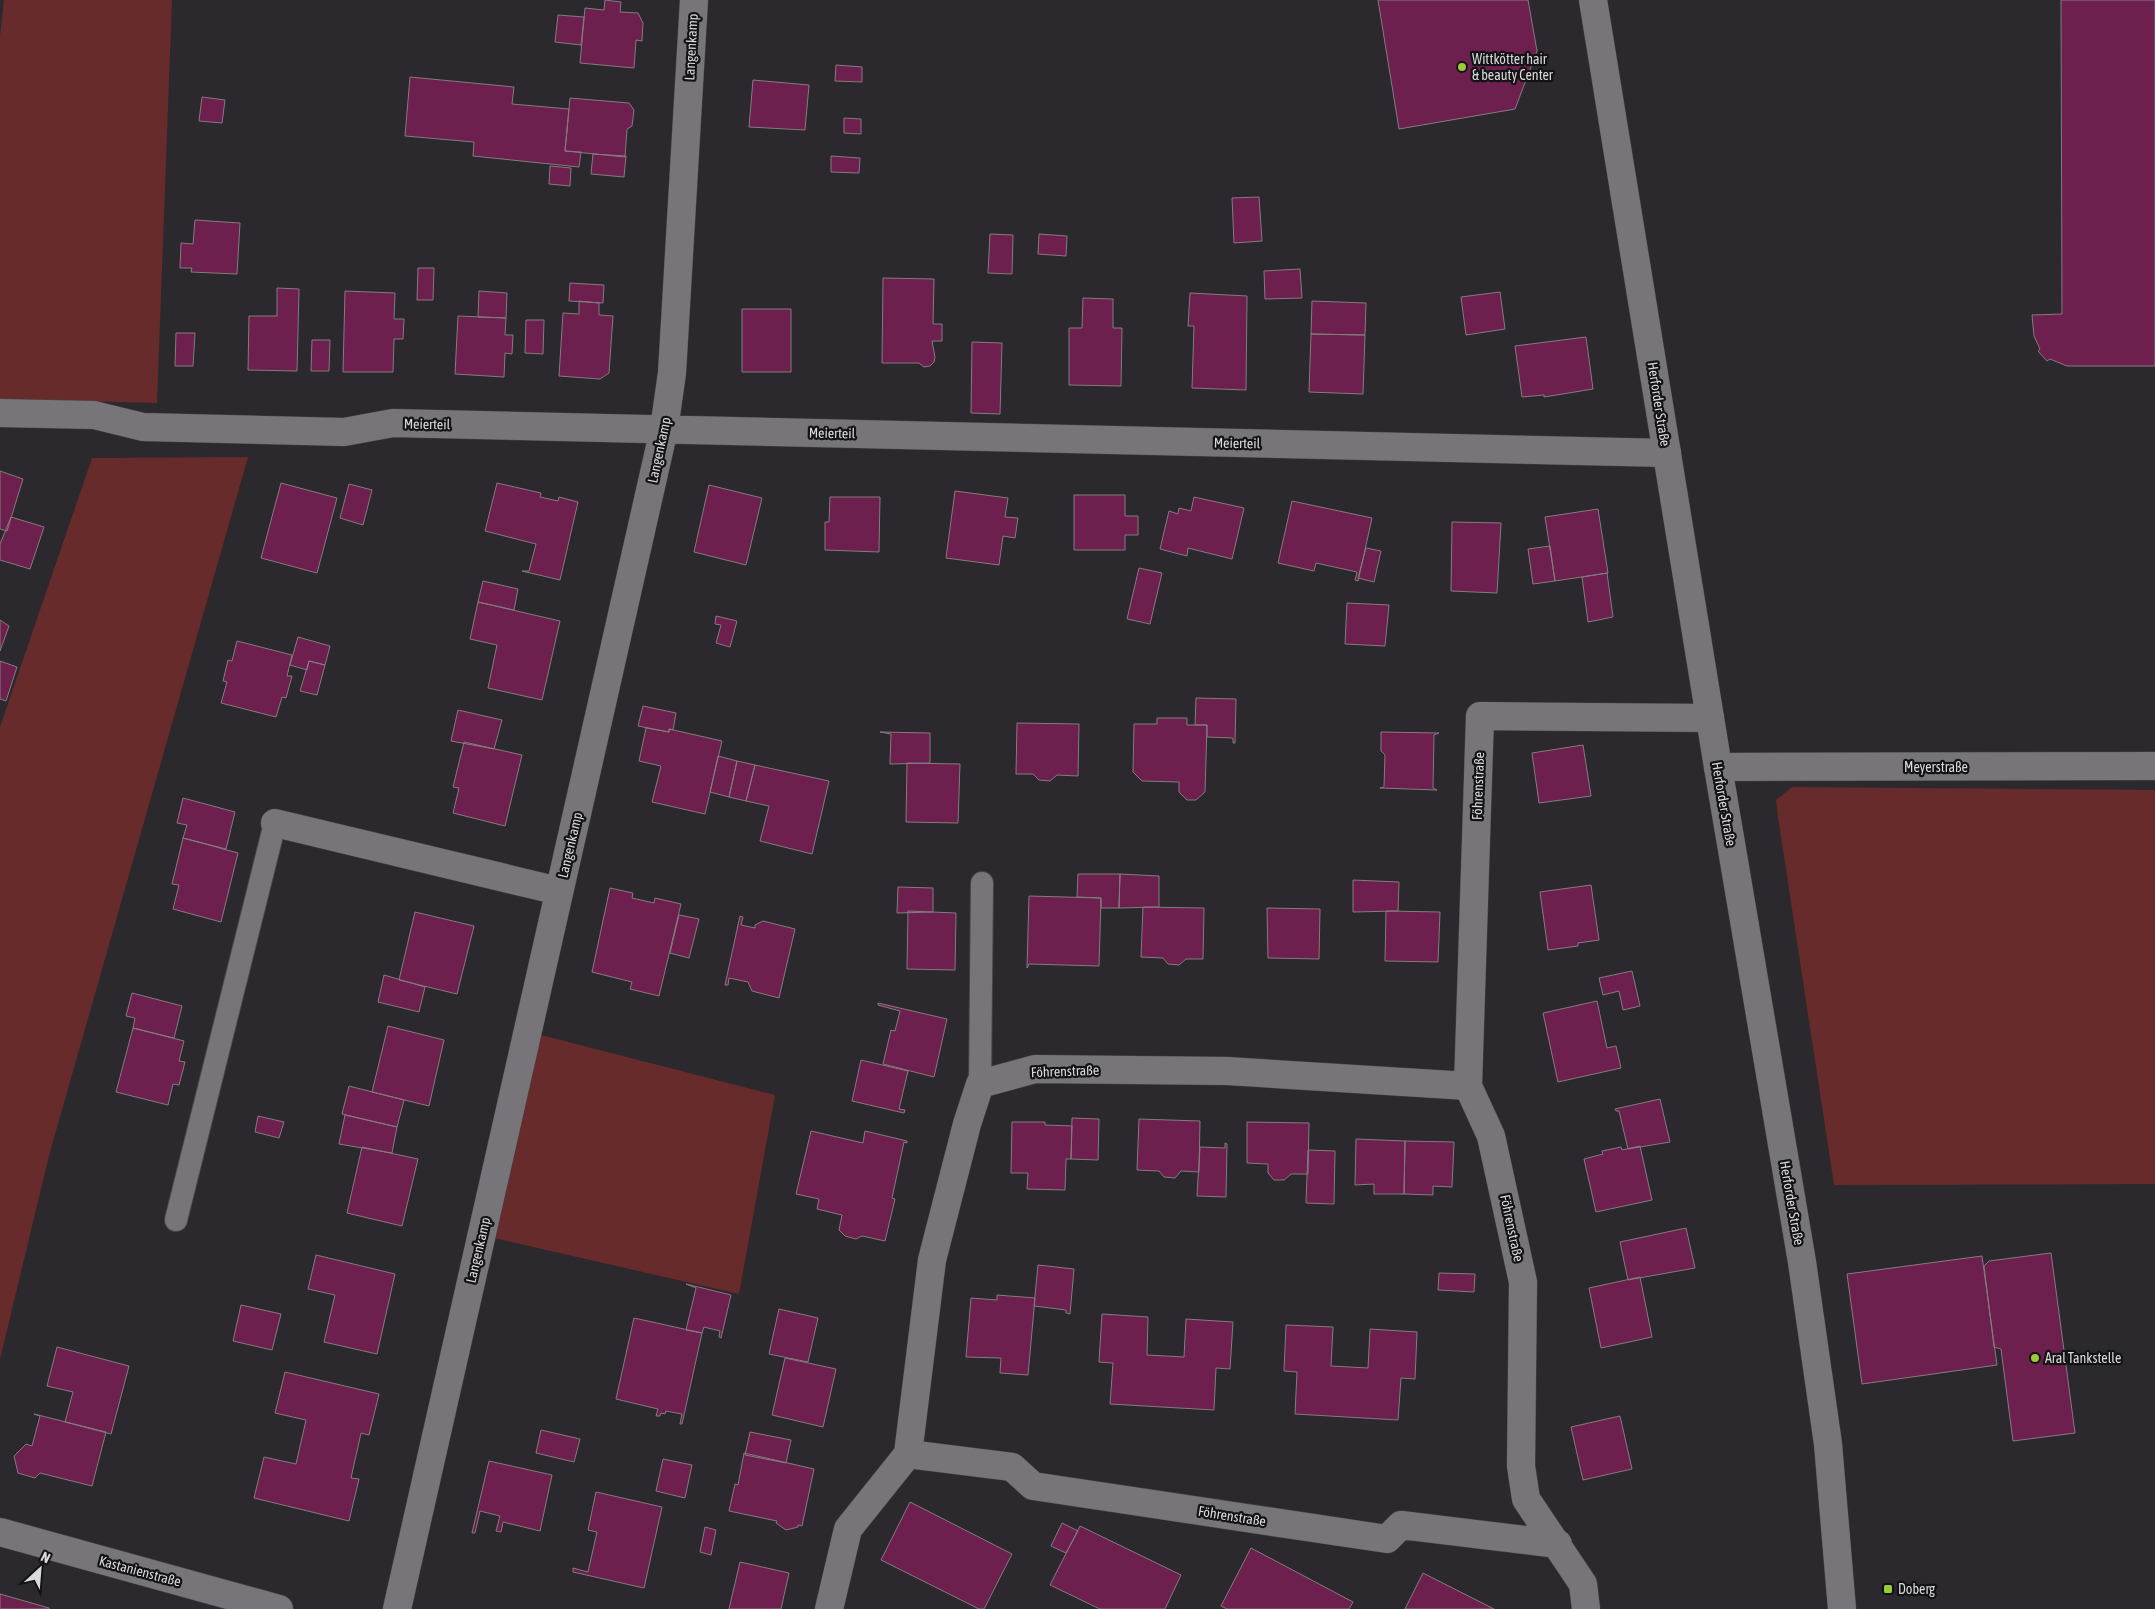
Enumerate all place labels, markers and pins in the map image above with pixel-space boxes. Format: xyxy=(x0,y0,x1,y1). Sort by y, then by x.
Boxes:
place label: Wittkötter hair & beauty Center xyxy=(1472,51,1554,83)
marker: Wittkötter hair & beauty Center xyxy=(1456,61,1468,73)
place label: Aral Tankstelle xyxy=(2045,1350,2121,1366)
marker: Aral Tankstelle xyxy=(2029,1352,2041,1364)
place label: Doberg xyxy=(1898,1581,1935,1597)
marker: Doberg xyxy=(1882,1583,1894,1595)

